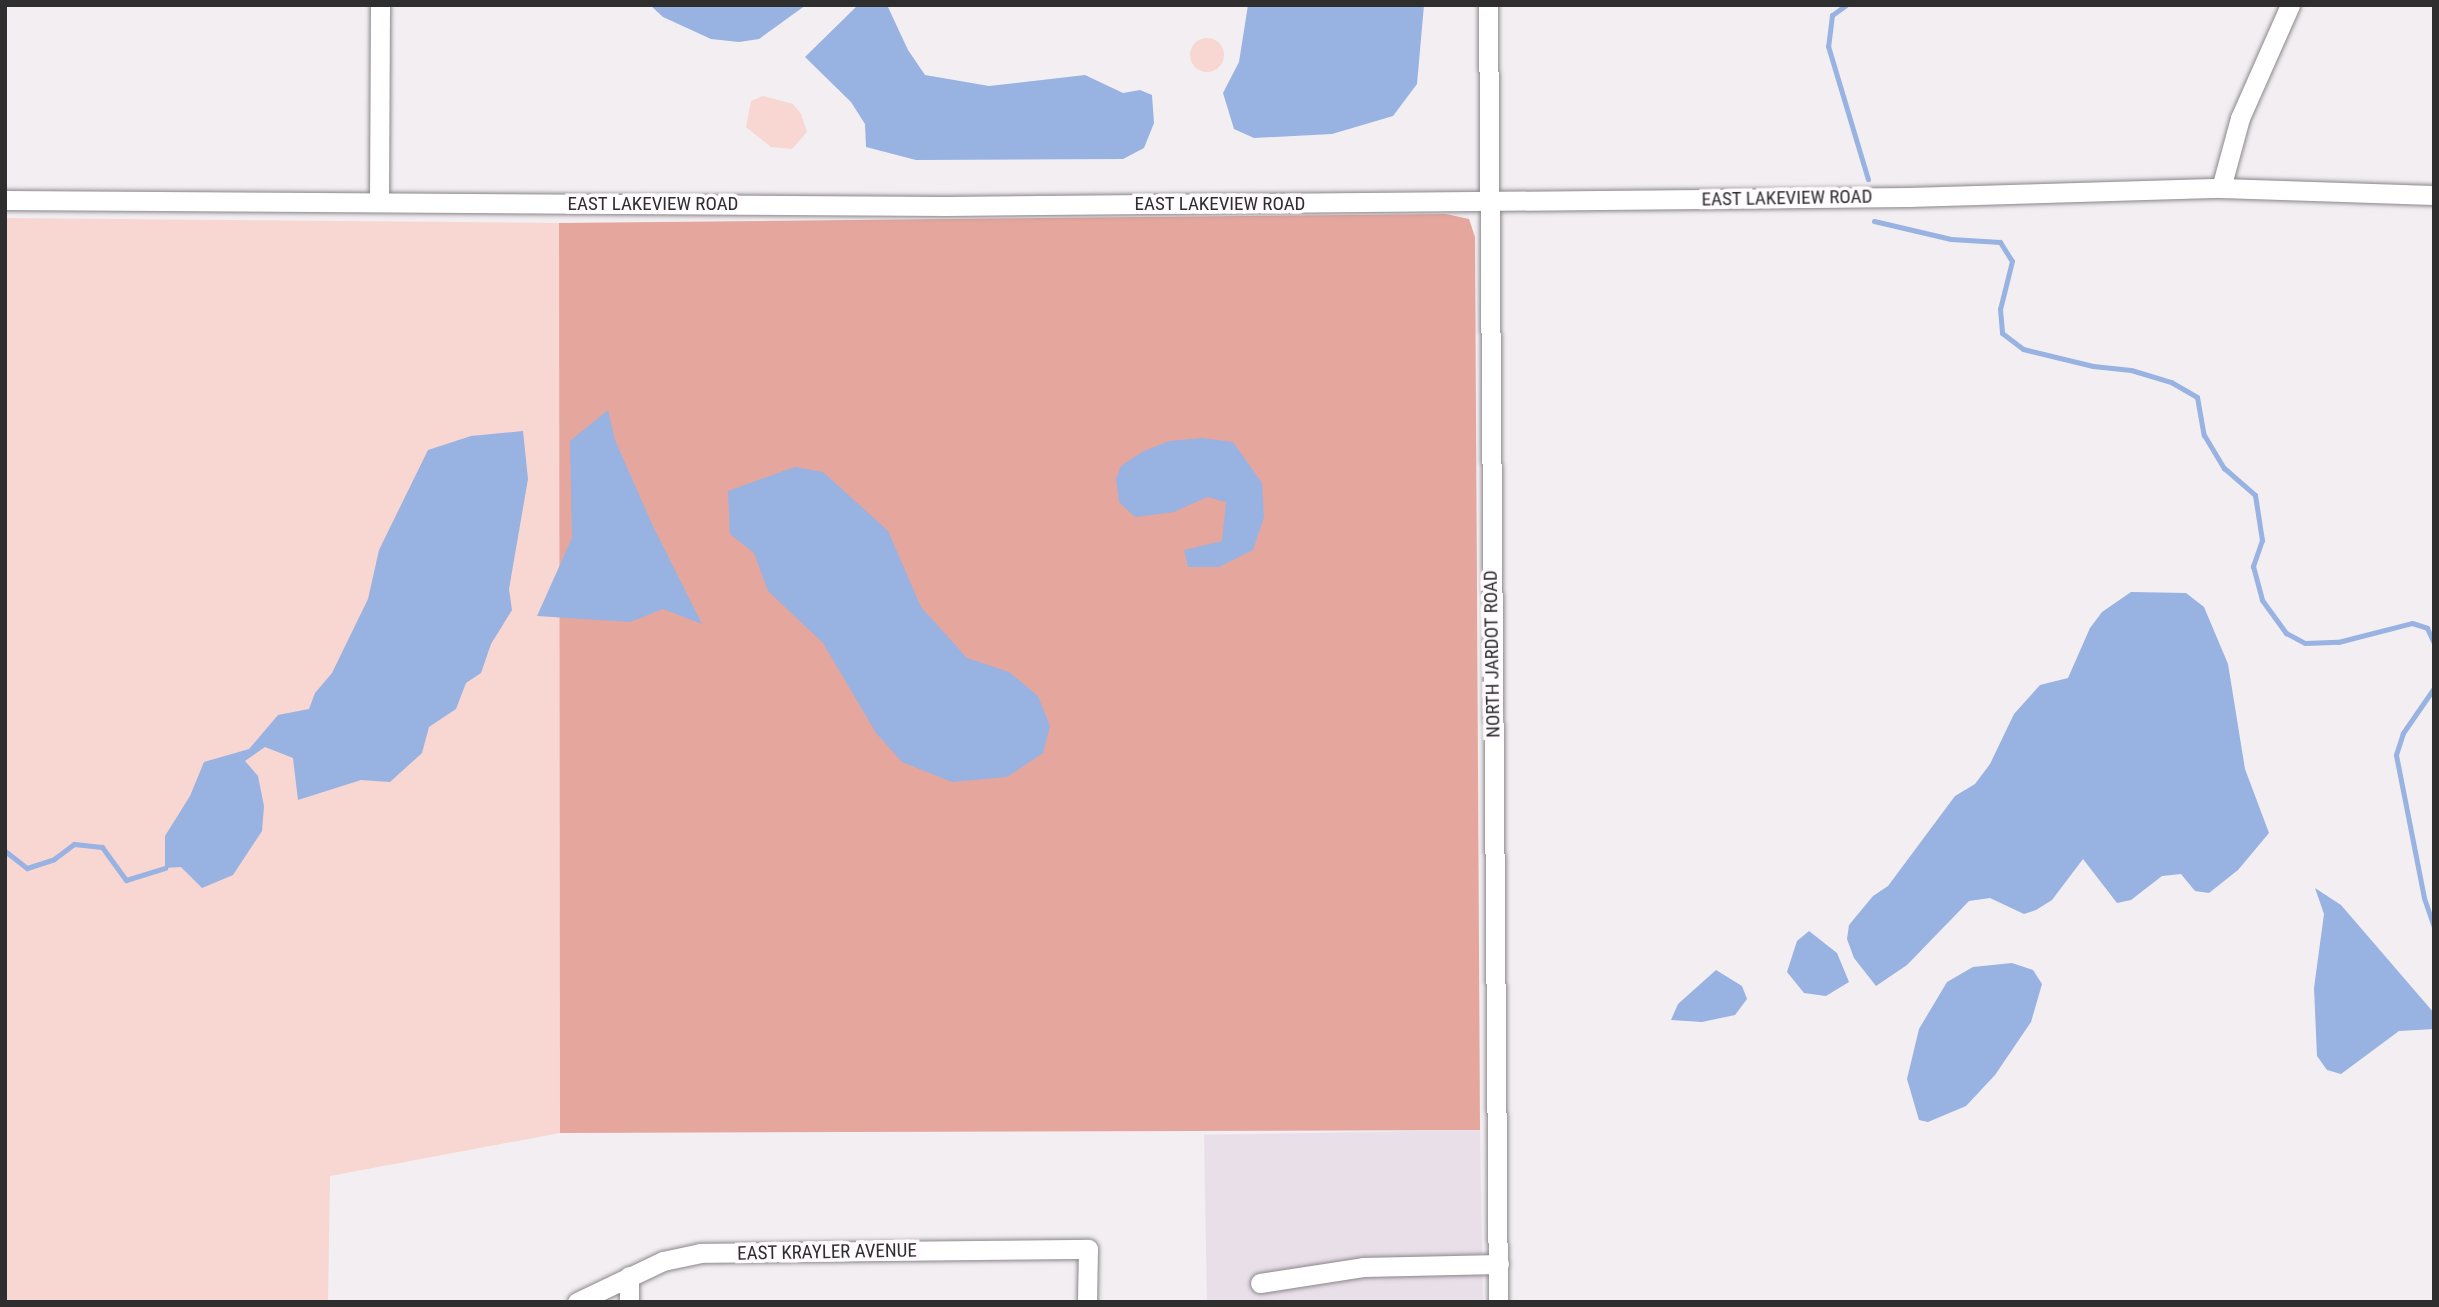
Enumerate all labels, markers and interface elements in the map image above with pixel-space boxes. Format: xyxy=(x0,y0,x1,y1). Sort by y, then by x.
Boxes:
street label: EAST LAKEVIEW ROAD xyxy=(1701,185,1873,211)
street label: EAST LAKEVIEW ROAD xyxy=(567,193,739,215)
street label: EAST LAKEVIEW ROAD xyxy=(1134,193,1306,215)
street label: NORTH JARDOT ROAD xyxy=(1479,570,1505,738)
street label: EAST KRAYLER AVENUE xyxy=(737,1239,917,1265)

